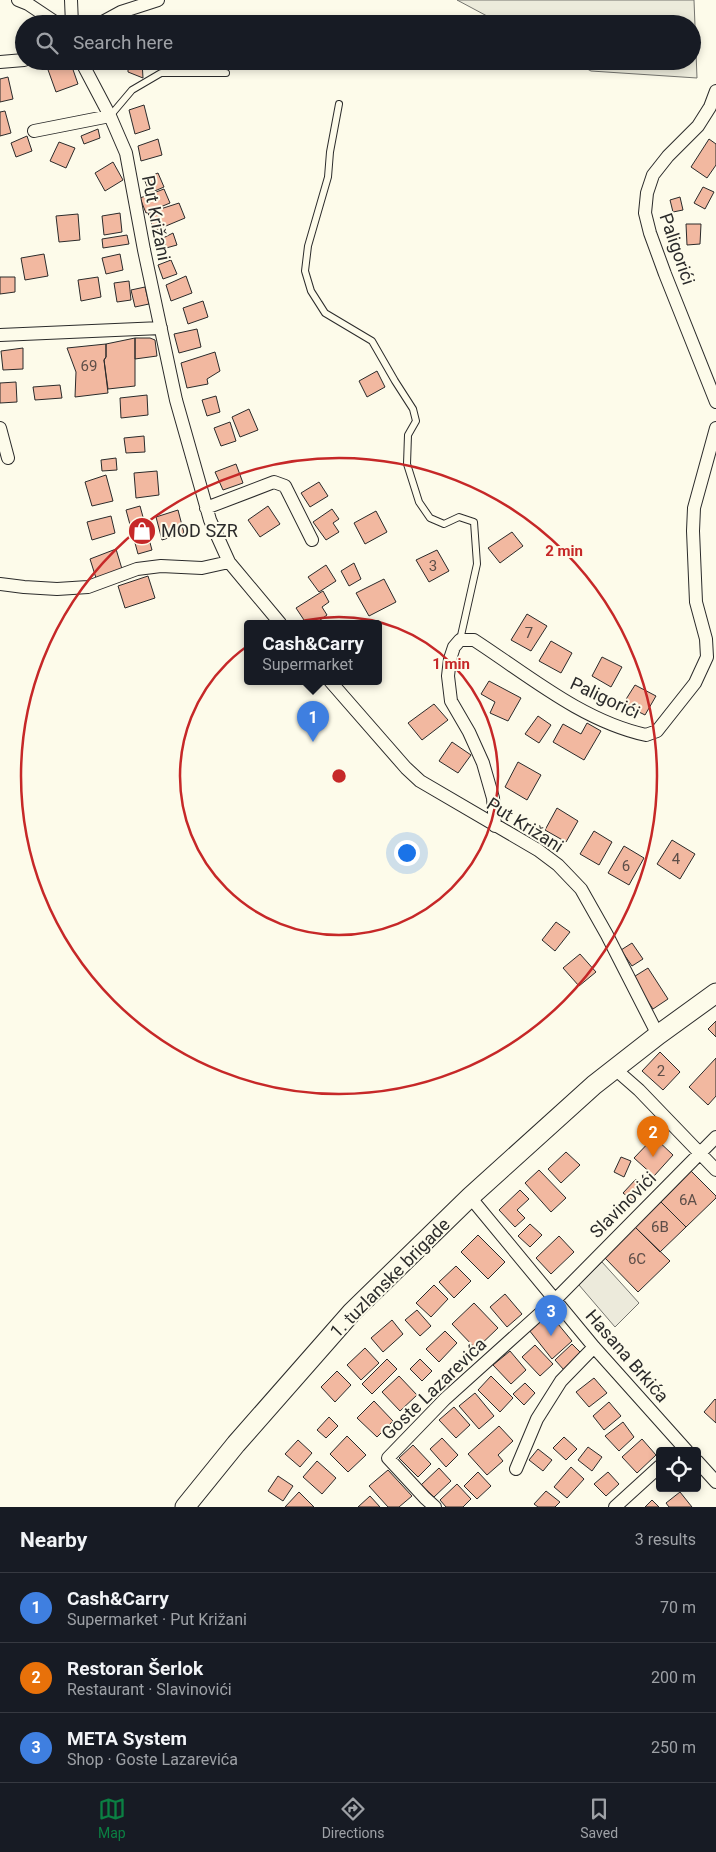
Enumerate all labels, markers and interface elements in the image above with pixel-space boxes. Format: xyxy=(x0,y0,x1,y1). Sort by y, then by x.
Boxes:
search box xyxy=(15,15,701,70)
icon: search xyxy=(33,29,61,57)
text: Search here xyxy=(73,31,173,54)
street label: Put Križani xyxy=(138,173,175,262)
street label: Paligorići xyxy=(655,210,700,287)
house number: 69 xyxy=(81,357,97,375)
shop icon: MOD SZR xyxy=(127,516,157,546)
place label: MOD SZR xyxy=(161,520,238,541)
text: 2 min xyxy=(545,542,583,560)
house number: 3 xyxy=(429,557,437,575)
popup xyxy=(244,620,382,685)
house number: 7 xyxy=(525,624,533,642)
text: Cash&Carry xyxy=(262,632,364,655)
text: Supermarket xyxy=(262,655,353,674)
text: 1 min xyxy=(432,655,470,673)
street label: Paligorići xyxy=(567,672,643,723)
pin: 1 xyxy=(297,701,329,742)
centre of rings xyxy=(330,767,348,785)
street label: Put Križani xyxy=(483,793,567,856)
your location xyxy=(394,840,420,866)
house number: 4 xyxy=(672,850,681,868)
house number: 6 xyxy=(622,857,630,875)
house number: 2 xyxy=(657,1062,665,1080)
pin: 2 xyxy=(637,1116,669,1157)
street label: Slavinovići xyxy=(585,1167,660,1242)
house number: 6A xyxy=(679,1191,697,1209)
street label: 1. tuzlanske brigade xyxy=(325,1213,454,1342)
house number: 6B xyxy=(651,1218,669,1236)
house number: 6C xyxy=(628,1250,646,1268)
pin: 3 xyxy=(535,1295,567,1336)
street label: Hasana Brkića xyxy=(581,1305,673,1406)
street label: Goste Lazarevića xyxy=(377,1333,490,1444)
map controls xyxy=(656,1447,701,1492)
button: locate xyxy=(656,1447,701,1492)
text: Nearby xyxy=(20,1528,87,1552)
text: 3 results xyxy=(635,1530,696,1549)
text: Cash&Carry xyxy=(67,1587,169,1610)
text: 1 xyxy=(31,1598,41,1617)
text: 70 m xyxy=(660,1598,696,1617)
text: Supermarket · Put Križani xyxy=(67,1610,247,1629)
text: Restoran Šerlok xyxy=(67,1657,203,1680)
text: 2 xyxy=(31,1668,41,1687)
text: 200 m xyxy=(651,1668,696,1687)
text: Restaurant · Slavinovići xyxy=(67,1680,232,1699)
text: META System xyxy=(67,1727,187,1750)
text: 3 xyxy=(31,1738,41,1757)
text: 250 m xyxy=(651,1738,696,1757)
text: Shop · Goste Lazarevića xyxy=(67,1750,238,1769)
tab: Map xyxy=(98,1795,126,1841)
tab: Directions xyxy=(322,1795,385,1841)
tab: Saved xyxy=(580,1795,618,1841)

